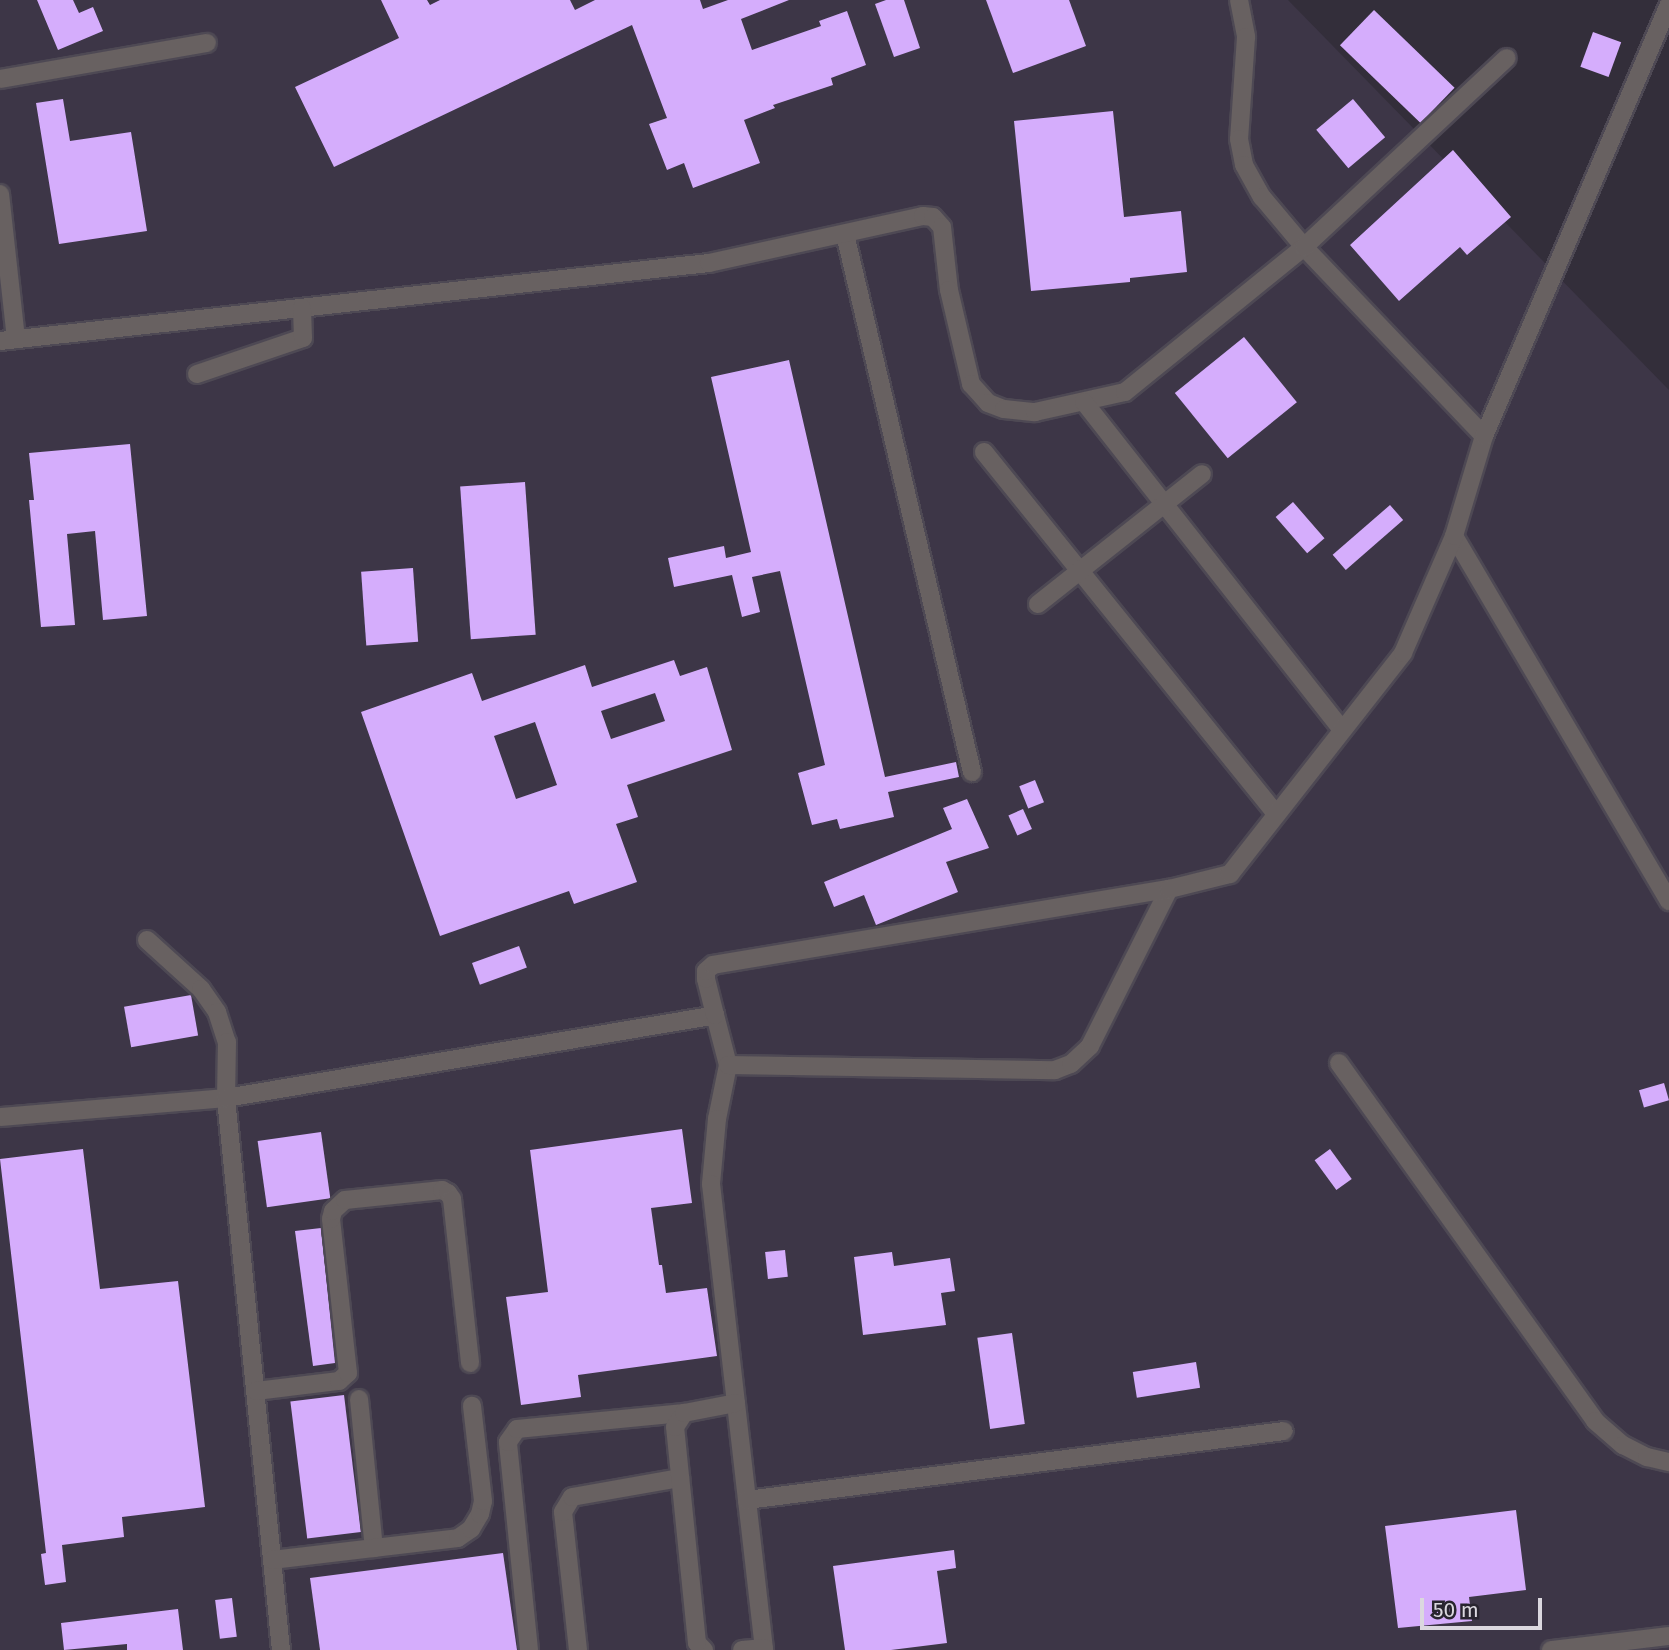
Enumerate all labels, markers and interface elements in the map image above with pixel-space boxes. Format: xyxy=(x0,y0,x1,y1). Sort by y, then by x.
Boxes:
scale bar xyxy=(1424,1584,1546,1628)
text: 50 m xyxy=(1433,1597,1479,1623)

